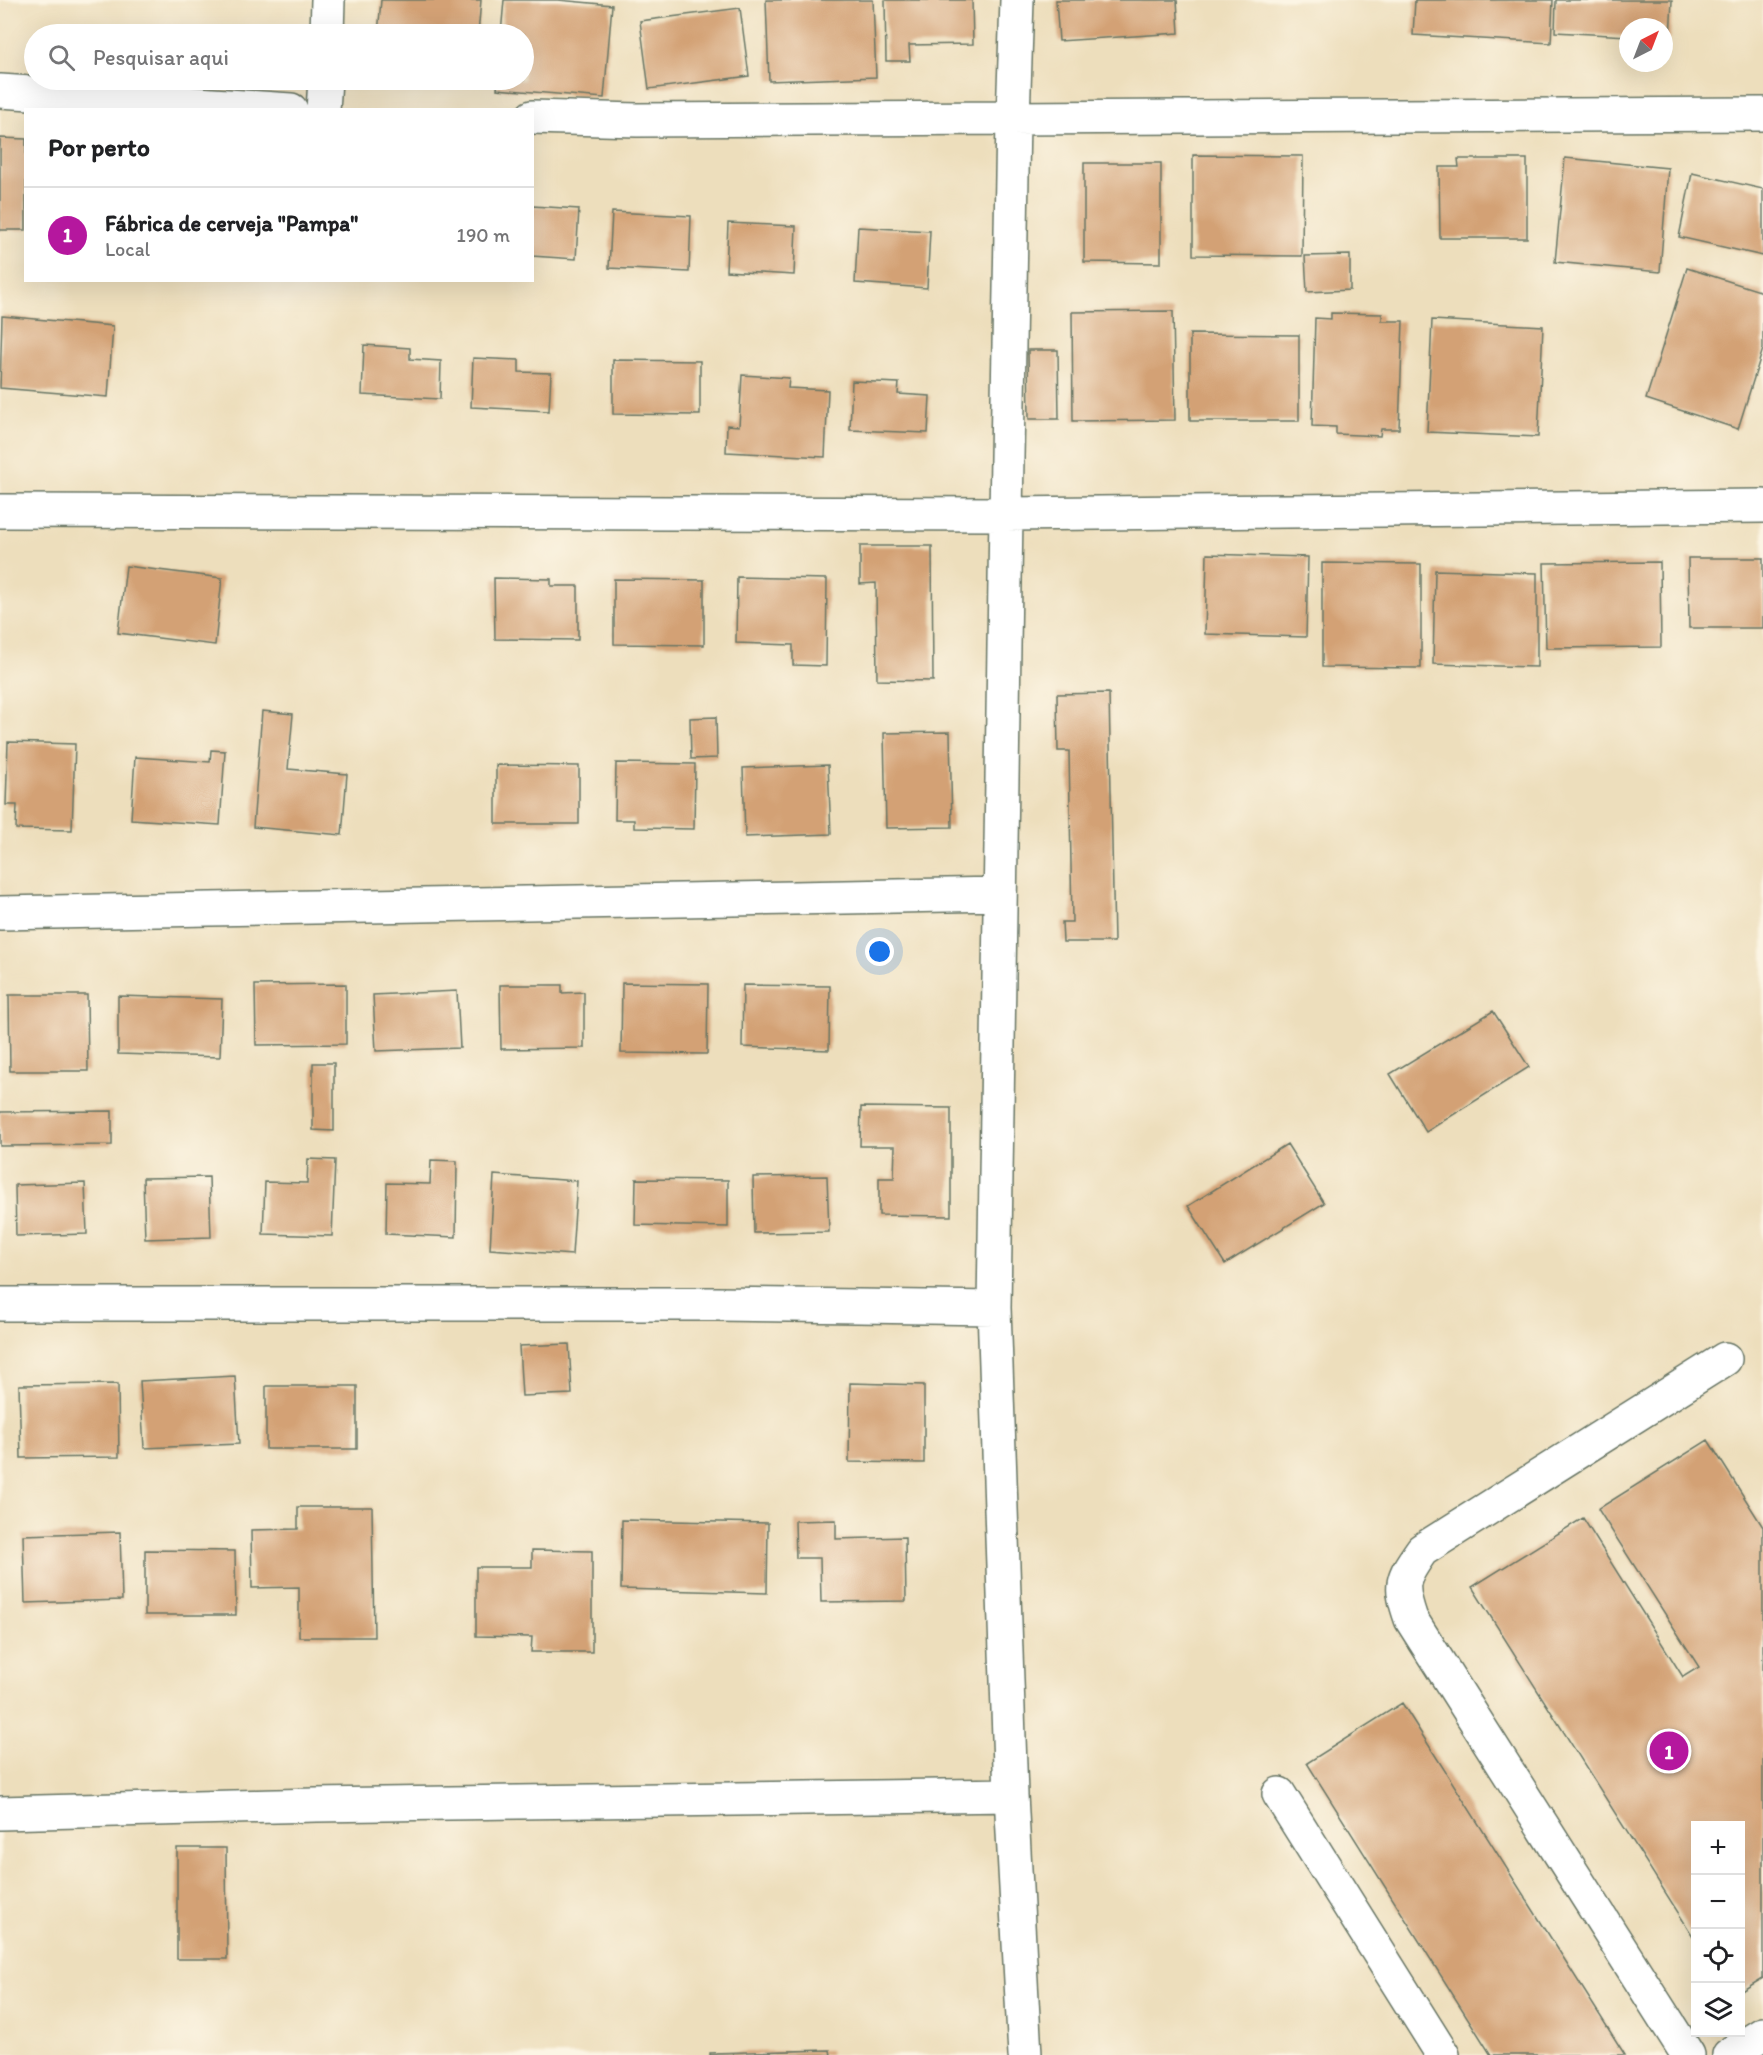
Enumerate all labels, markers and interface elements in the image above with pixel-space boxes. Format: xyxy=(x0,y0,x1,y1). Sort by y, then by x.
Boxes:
north arrow xyxy=(1619,18,1673,72)
search box xyxy=(24,24,534,90)
icon: search xyxy=(45,41,78,74)
text: Pesquisar aqui xyxy=(93,44,229,71)
text: Por perto xyxy=(48,131,150,163)
text: Fábrica de cerveja "Pampa" xyxy=(105,210,358,237)
text: 1 xyxy=(63,223,72,247)
text: 190 m xyxy=(457,223,510,247)
text: Local xyxy=(105,237,150,261)
your location xyxy=(865,937,894,966)
pin: 1 xyxy=(1650,1728,1688,1774)
map controls xyxy=(1691,1821,1745,2037)
button: + xyxy=(1691,1821,1745,1875)
button: − xyxy=(1691,1875,1745,1929)
button: locate xyxy=(1691,1929,1745,1983)
button: layers xyxy=(1691,1983,1745,2037)

